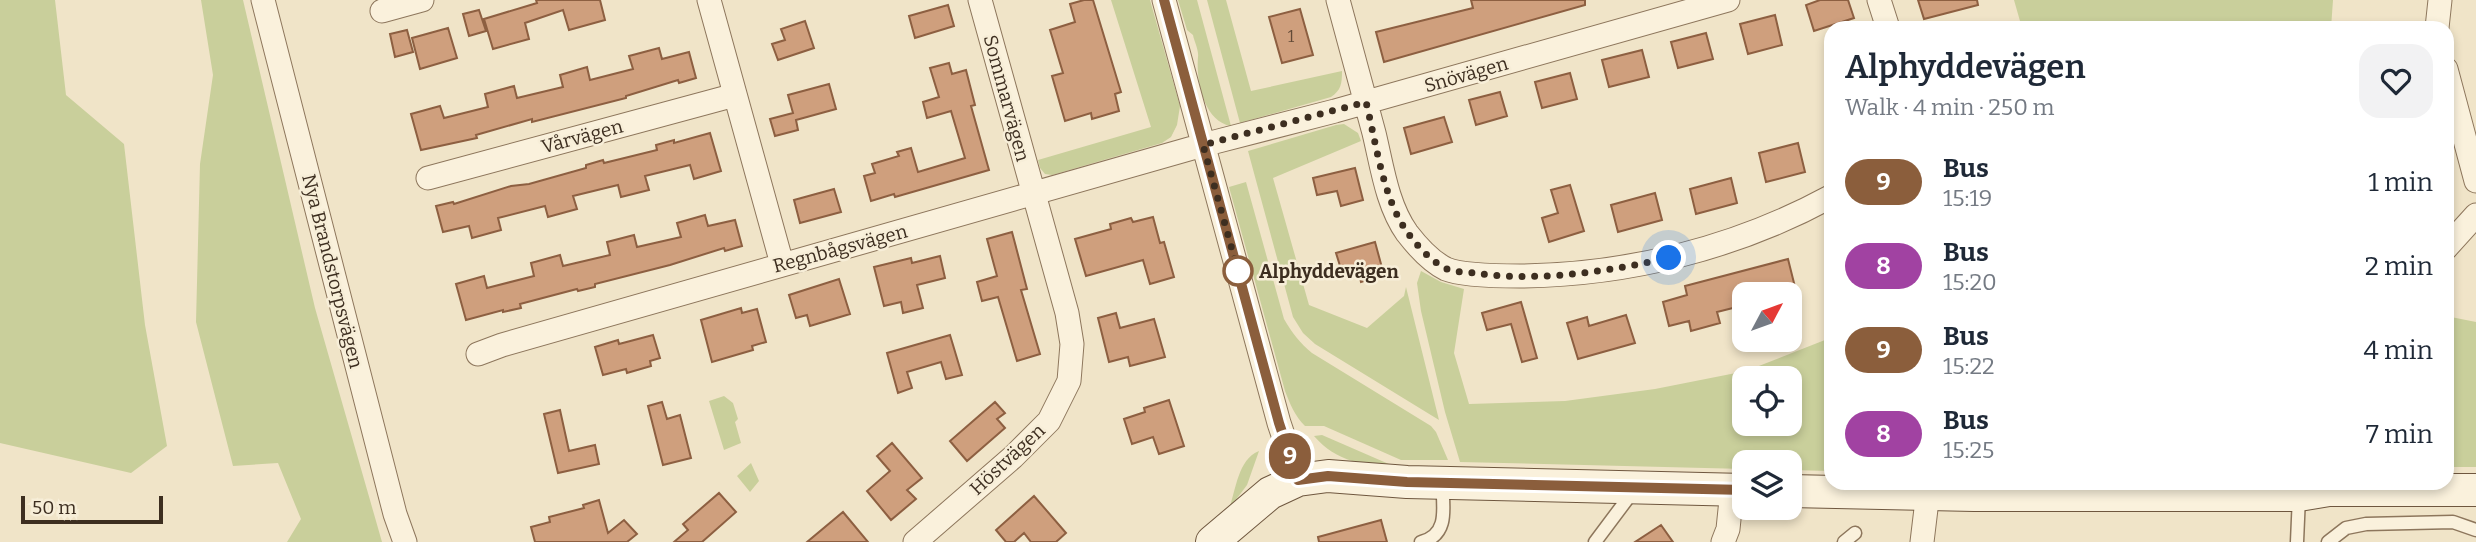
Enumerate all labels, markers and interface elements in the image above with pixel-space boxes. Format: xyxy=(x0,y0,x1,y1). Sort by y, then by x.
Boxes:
house number: 1 xyxy=(1288,27,1295,46)
street label: Sommarvägen xyxy=(979,32,1034,164)
button: heart xyxy=(2359,44,2433,118)
text: Alphyddevägen xyxy=(1845,47,2086,87)
street label: Snövägen xyxy=(1422,52,1511,97)
text: Walk · 4 min · 250 m xyxy=(1845,93,2054,121)
street label: Vårvägen xyxy=(539,115,625,158)
text: Bus xyxy=(1943,153,1989,184)
text: 1 min xyxy=(2368,167,2433,198)
text: 9 xyxy=(1876,168,1891,196)
street label: Nya Brandstorpsvägen xyxy=(297,172,368,371)
text: 15:19 xyxy=(1943,184,1992,212)
street label: Regnbågsvägen xyxy=(770,219,910,277)
text: Bus xyxy=(1943,237,1989,268)
your location xyxy=(1651,240,1686,275)
text: 2 min xyxy=(2365,251,2433,282)
text: 8 xyxy=(1876,252,1891,280)
marker: Alphyddevägen xyxy=(1223,256,1253,286)
place label: Alphyddevägen xyxy=(1259,260,1399,283)
text: 15:20 xyxy=(1943,268,1997,296)
north arrow xyxy=(1732,282,1802,352)
map controls xyxy=(1732,282,1802,520)
text: Bus xyxy=(1943,321,1989,352)
text: 4 min xyxy=(2364,335,2433,366)
text: 9 xyxy=(1876,336,1891,364)
text: 15:22 xyxy=(1943,352,1995,380)
button: locate xyxy=(1732,366,1802,436)
text: Bus xyxy=(1943,405,1989,436)
street label: Höstvägen xyxy=(965,419,1050,500)
text: 7 min xyxy=(2366,419,2433,450)
text: 8 xyxy=(1876,420,1891,448)
line badge: 9 xyxy=(1267,433,1313,479)
text: 15:25 xyxy=(1943,436,1994,464)
text: 9 xyxy=(1283,442,1297,470)
button: layers xyxy=(1732,450,1802,520)
scale bar xyxy=(21,493,163,525)
text: 50 m xyxy=(32,496,76,519)

